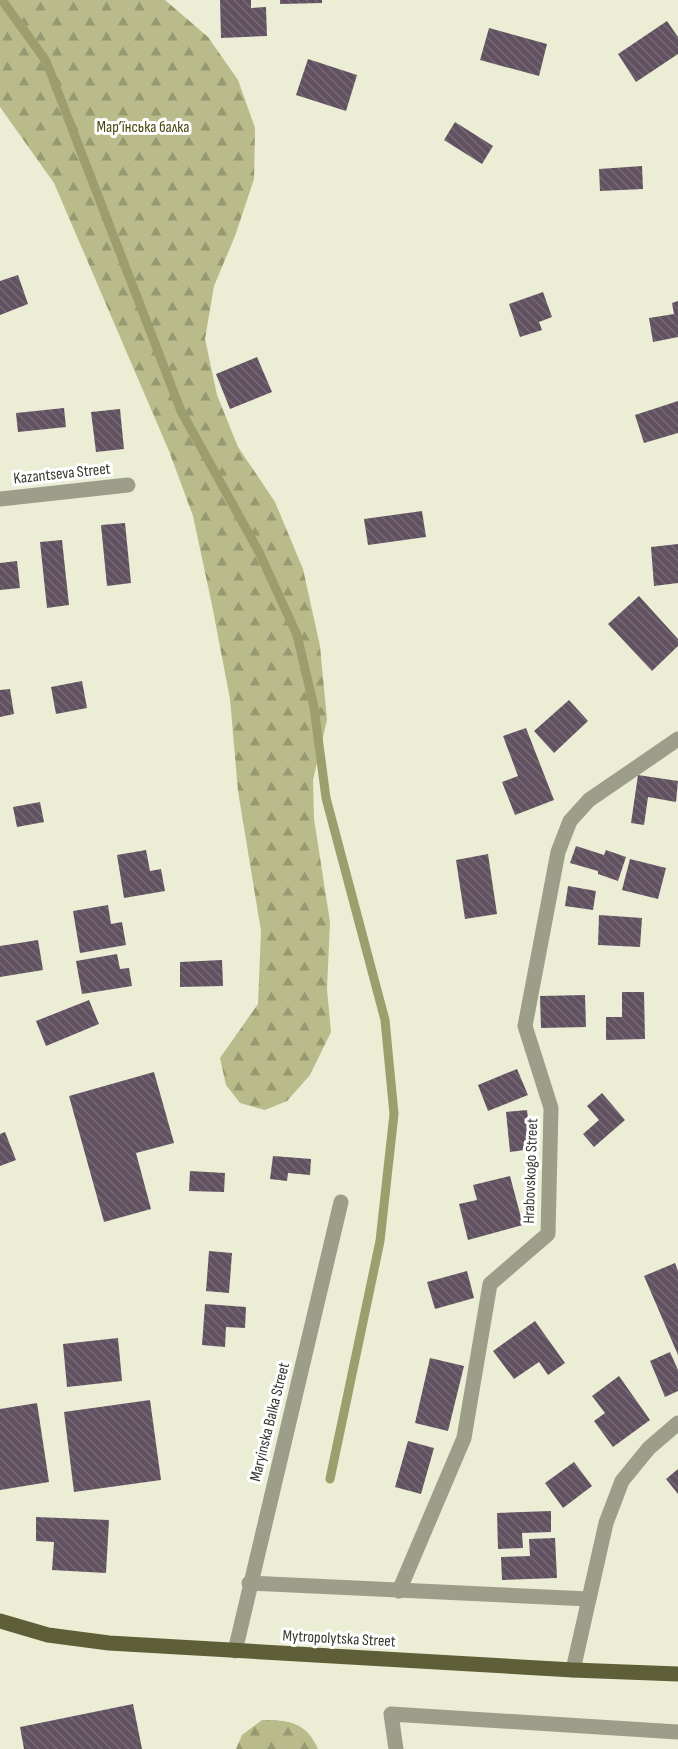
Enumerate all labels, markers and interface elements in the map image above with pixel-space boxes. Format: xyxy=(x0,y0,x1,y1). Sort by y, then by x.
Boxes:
park label: Мар’їнська балка xyxy=(97,118,189,137)
street label: Kazantseva Street xyxy=(13,459,112,489)
street label: Hrabovskogo Street xyxy=(520,1118,542,1224)
street label: Maryinska Balka Street xyxy=(246,1360,294,1483)
street label: Mytropolytska Street xyxy=(282,1627,396,1651)

